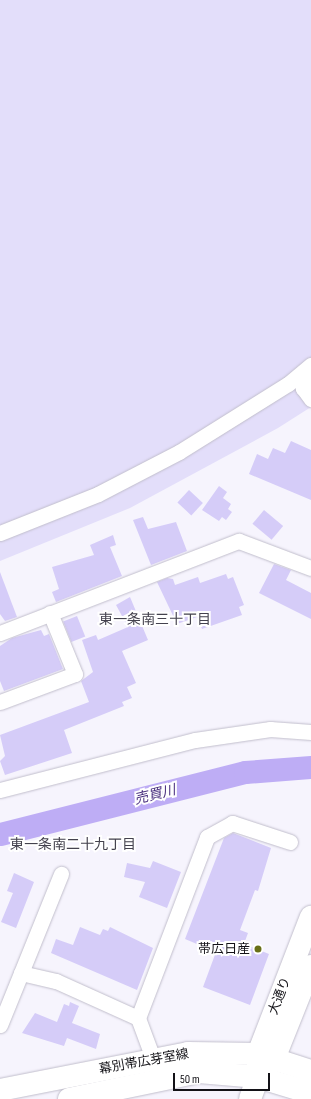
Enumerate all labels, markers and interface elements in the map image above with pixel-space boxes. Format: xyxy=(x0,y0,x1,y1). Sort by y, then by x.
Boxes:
district label: 東一条南三十丁目 xyxy=(99,612,211,628)
water label: 売買川 xyxy=(133,782,177,808)
district label: 東一条南二十九丁目 xyxy=(10,837,136,853)
place label: 帯広日産 xyxy=(198,941,250,957)
marker: 帯広日産 xyxy=(253,944,263,954)
street label: 大通り xyxy=(266,975,294,1017)
street label: 幕別帯広芽室線 xyxy=(98,1046,190,1078)
scale bar xyxy=(175,1065,272,1091)
text: 50 m xyxy=(180,1072,200,1087)

